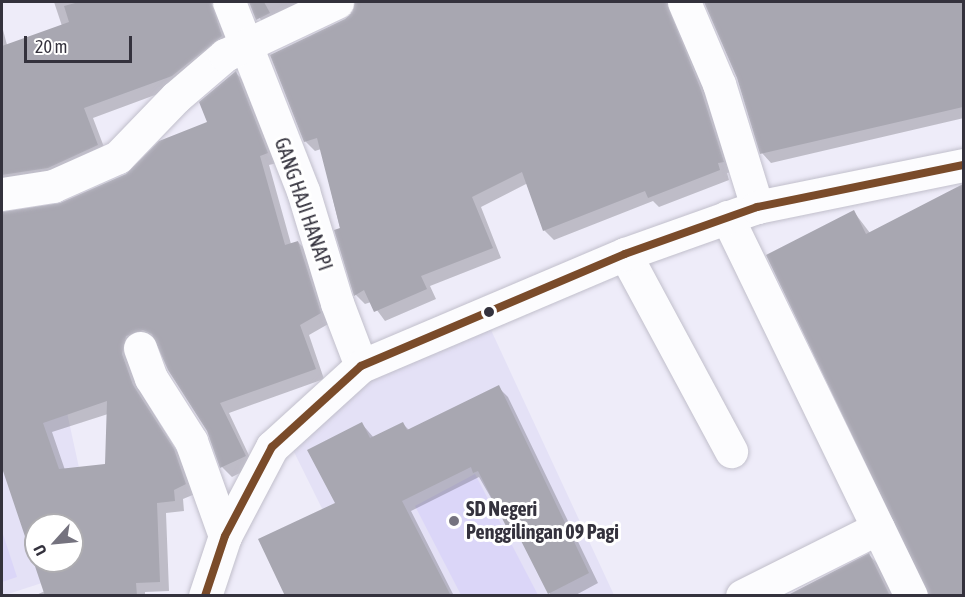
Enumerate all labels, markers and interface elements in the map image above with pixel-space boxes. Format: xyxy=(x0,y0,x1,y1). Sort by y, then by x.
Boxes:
scale bar xyxy=(27,24,135,62)
text: 20 m xyxy=(35,36,67,57)
street label: GANG HAJI HANAPI xyxy=(270,134,338,274)
unlabelled marker xyxy=(483,306,495,318)
place label: SD Negeri Penggilingan 09 Pagi xyxy=(466,497,619,544)
north arrow xyxy=(24,513,84,573)
marker: SD Negeri Penggilingan 09 Pagi xyxy=(447,514,461,528)
text: U xyxy=(30,542,50,559)

